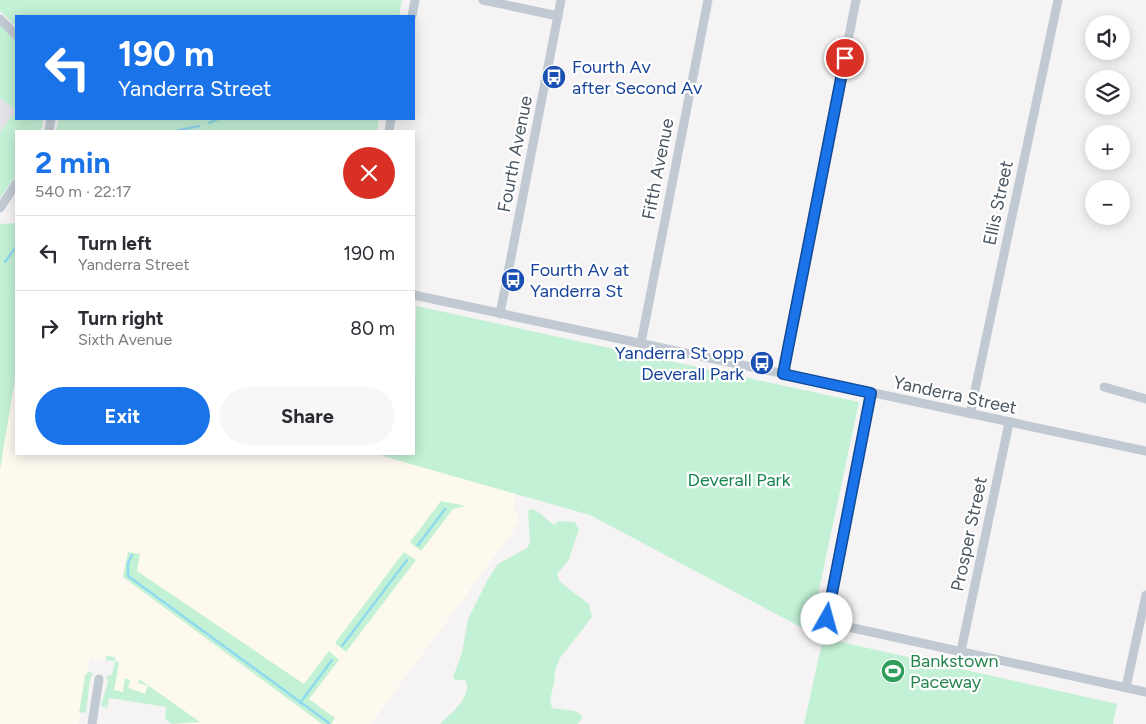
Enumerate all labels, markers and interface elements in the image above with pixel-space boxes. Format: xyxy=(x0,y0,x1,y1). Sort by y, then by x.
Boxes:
map controls xyxy=(1085,15,1130,225)
button: sound xyxy=(1085,15,1130,60)
text: 190 m xyxy=(118,33,215,75)
icon: left xyxy=(35,35,100,100)
pin xyxy=(824,37,866,79)
icon: arrive xyxy=(831,44,859,72)
place label: Fourth Av after Second Av xyxy=(572,56,703,99)
bus stop icon: Fourth Av after Second Av xyxy=(541,64,567,90)
button: layers xyxy=(1085,70,1130,115)
text: Yanderra Street xyxy=(118,75,272,102)
street label: Fourth Avenue xyxy=(493,94,537,214)
street label: Fifth Avenue xyxy=(637,116,679,222)
button: + xyxy=(1085,125,1130,170)
text: 2 min xyxy=(35,144,111,181)
button: close xyxy=(343,147,395,199)
street label: Ellis Street xyxy=(978,158,1018,247)
button: − xyxy=(1085,180,1130,225)
text: 540 m · 22:17 xyxy=(35,182,131,201)
text: Turn left xyxy=(78,232,152,255)
icon: left xyxy=(35,239,63,267)
text: 190 m xyxy=(343,242,395,265)
text: Yanderra Street xyxy=(78,255,190,274)
place label: Fourth Av at Yanderra St xyxy=(530,259,629,302)
bus stop icon: Fourth Av at Yanderra St xyxy=(500,267,526,293)
text: Turn right xyxy=(78,307,164,330)
icon: right xyxy=(35,314,63,342)
text: 80 m xyxy=(350,317,395,340)
text: Sixth Avenue xyxy=(78,330,172,349)
place label: Yanderra St opp Deverall Park xyxy=(615,342,744,385)
bus stop icon: Yanderra St opp Deverall Park xyxy=(749,350,775,376)
street label: Yanderra Street xyxy=(891,371,1019,419)
button: Exit xyxy=(35,387,210,445)
button: Share xyxy=(220,387,395,445)
park label: Deverall Park xyxy=(688,469,791,491)
street label: Prosper Street xyxy=(946,474,992,593)
position arrow xyxy=(800,592,852,644)
place label: Bankstown Paceway xyxy=(910,650,998,693)
sports icon: Bankstown Paceway xyxy=(880,658,906,684)

